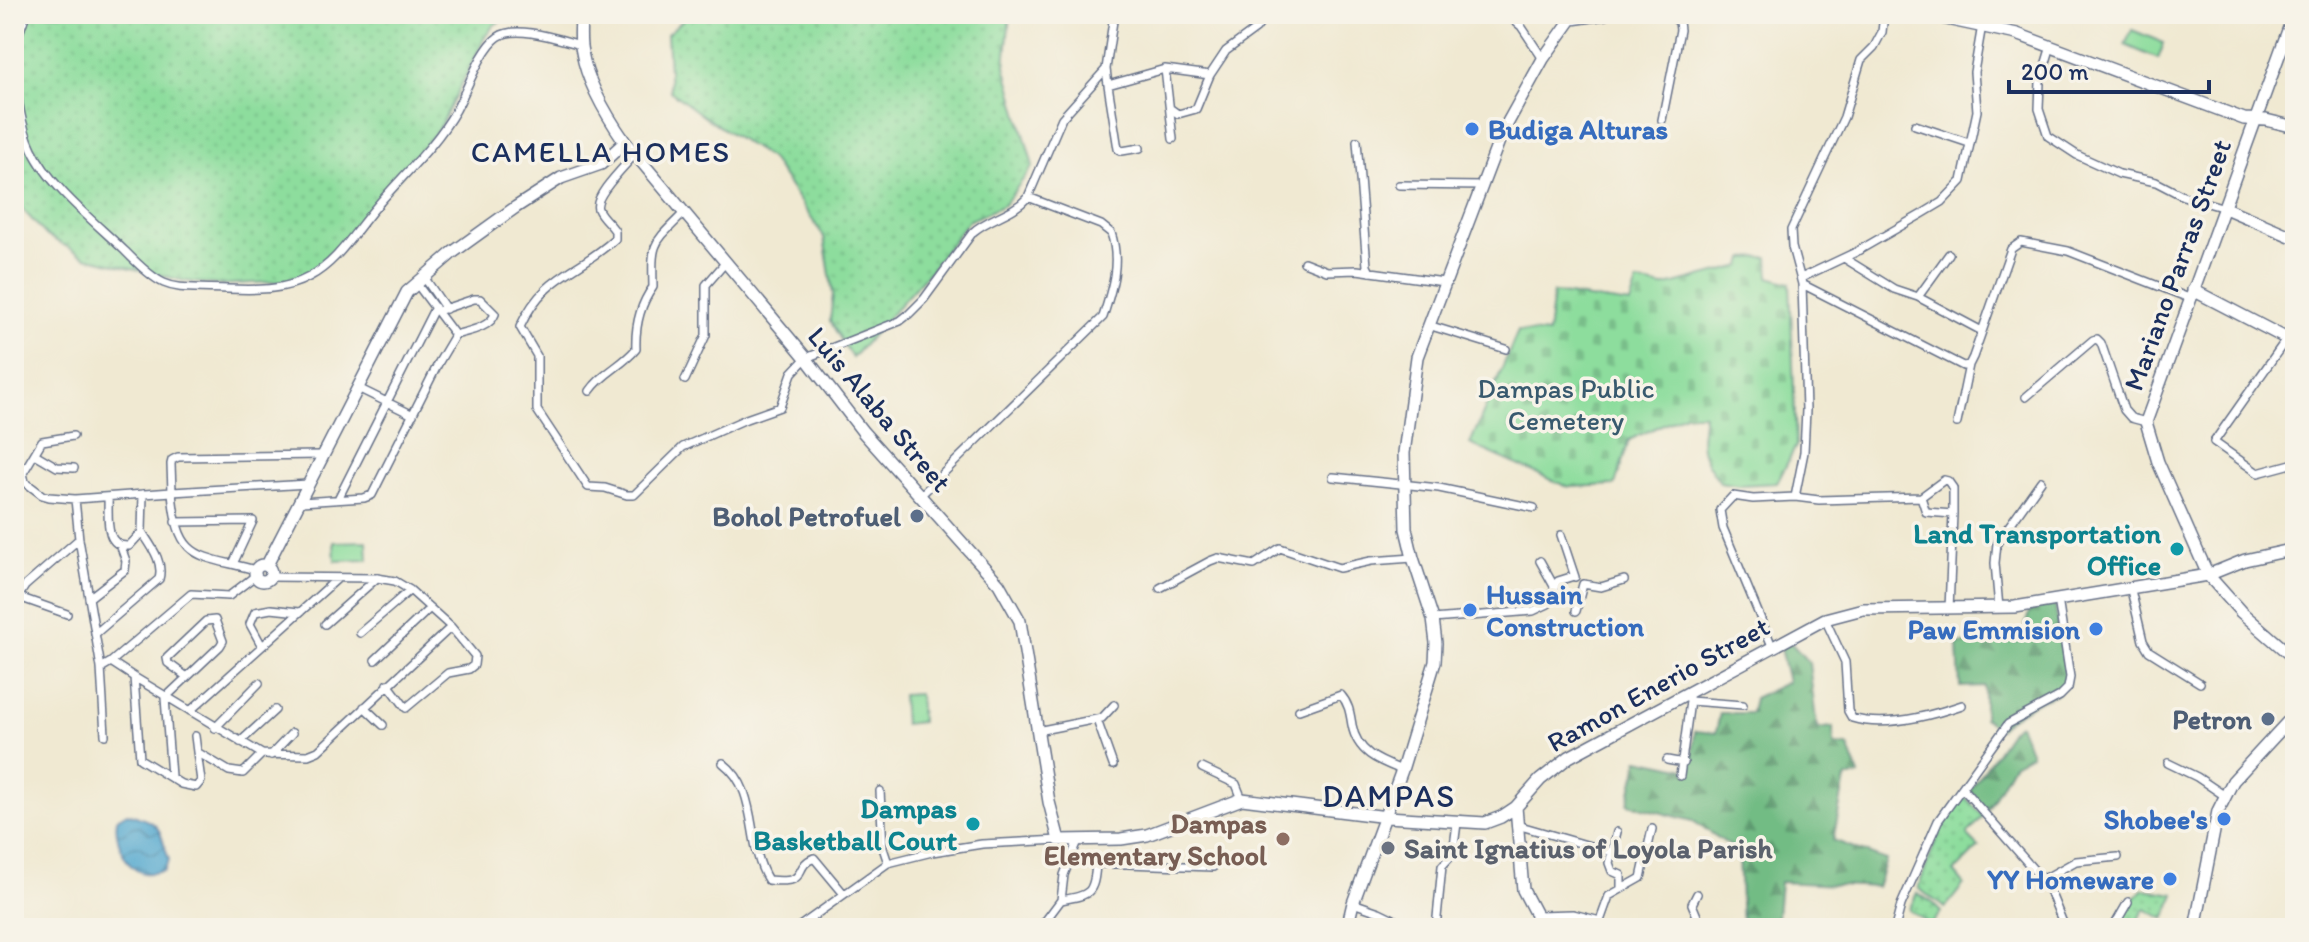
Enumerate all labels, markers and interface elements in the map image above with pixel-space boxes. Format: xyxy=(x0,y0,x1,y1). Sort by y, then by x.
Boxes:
scale bar xyxy=(2009,44,2209,94)
text: 200 m xyxy=(2021,57,2089,86)
place label: Budiga Alturas xyxy=(1488,112,1668,146)
marker: Budiga Alturas xyxy=(1463,120,1481,138)
district label: CAMELLA HOMES xyxy=(471,133,731,170)
street label: Mariano Parras Street xyxy=(2116,135,2238,395)
street label: Luis Alaba Street xyxy=(801,319,959,499)
park label: Dampas Public Cemetery xyxy=(1477,371,1655,437)
place label: Bohol Petrofuel xyxy=(712,499,901,533)
marker: Bohol Petrofuel xyxy=(908,507,926,525)
place label: Land Transportation Office xyxy=(1913,516,2161,582)
marker: Land Transportation Office xyxy=(2168,540,2186,558)
place label: Hussain Construction xyxy=(1486,577,1644,643)
marker: Hussain Construction xyxy=(1461,601,1479,619)
street label: Ramon Enerio Street xyxy=(1541,609,1775,759)
place label: Paw Emmision xyxy=(1907,612,2080,646)
marker: Paw Emmision xyxy=(2087,620,2105,638)
place label: Petron xyxy=(2172,702,2252,736)
marker: Petron xyxy=(2259,710,2277,728)
district label: DAMPAS xyxy=(1322,777,1456,815)
place label: Dampas Basketball Court xyxy=(753,791,958,857)
place label: Shobee's xyxy=(2104,802,2208,836)
place label: Dampas Elementary School xyxy=(1044,806,1267,872)
marker: Shobee's xyxy=(2215,810,2233,828)
marker: Dampas Basketball Court xyxy=(964,815,982,833)
marker: Dampas Elementary School xyxy=(1274,830,1292,848)
place label: Saint Ignatius of Loyola Parish xyxy=(1404,831,1774,865)
marker: Saint Ignatius of Loyola Parish xyxy=(1379,839,1397,857)
place label: YY Homeware xyxy=(1986,862,2154,896)
marker: YY Homeware xyxy=(2161,870,2179,888)

